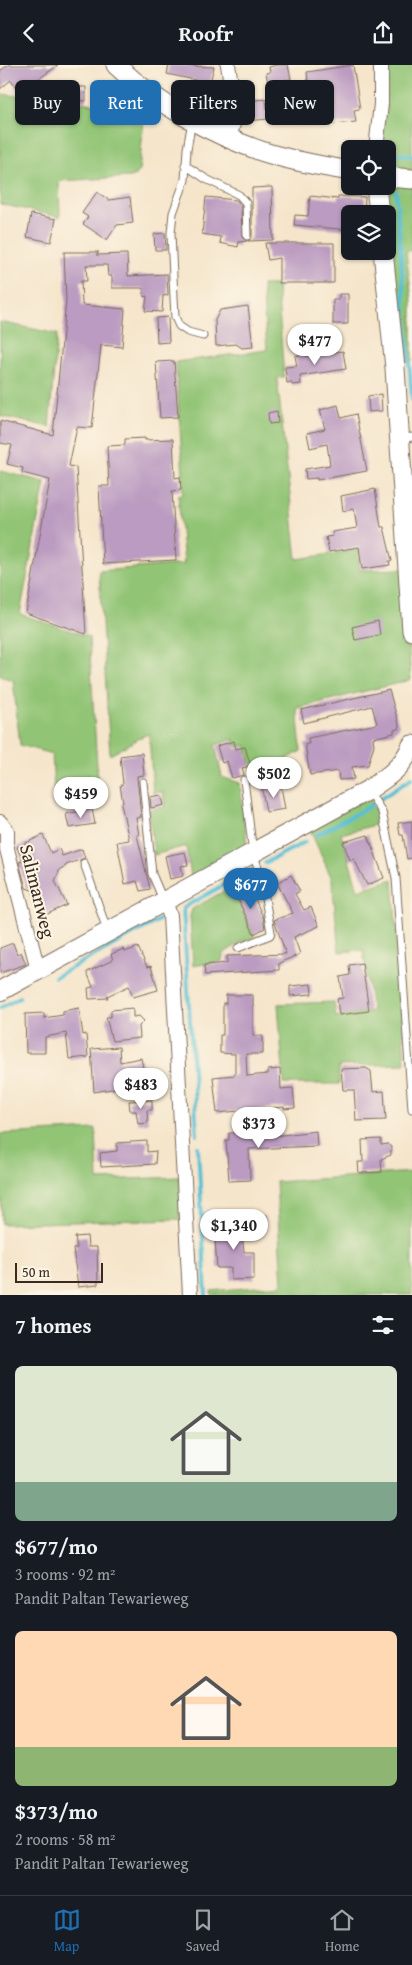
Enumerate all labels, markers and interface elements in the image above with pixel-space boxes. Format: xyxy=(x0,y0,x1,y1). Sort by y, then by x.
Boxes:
text: Roofr xyxy=(179,17,233,49)
icon: back xyxy=(15,19,43,47)
icon: share xyxy=(369,19,397,47)
chip: Buy xyxy=(15,80,80,125)
chip: Rent xyxy=(90,80,161,125)
chip: Filters xyxy=(171,80,255,125)
chip: New xyxy=(265,80,334,125)
map controls xyxy=(341,140,396,260)
button: locate xyxy=(341,140,396,195)
button: layers xyxy=(341,205,396,260)
pin: $477 xyxy=(285,323,345,366)
text: $477 xyxy=(298,328,332,352)
pin: $502 xyxy=(244,757,304,799)
text: $502 xyxy=(257,761,291,785)
pin: $459 xyxy=(51,777,111,819)
text: $459 xyxy=(64,781,98,805)
street label: Salimanweg xyxy=(13,841,63,941)
pin: $677 xyxy=(221,867,281,910)
text: $677 xyxy=(234,872,268,896)
pin: $483 xyxy=(111,1067,171,1110)
text: $483 xyxy=(124,1072,158,1096)
pin: $373 xyxy=(229,1107,289,1149)
text: $373 xyxy=(242,1111,276,1135)
pin: $1,340 xyxy=(193,1209,275,1251)
text: $1,340 xyxy=(211,1213,257,1237)
scale bar xyxy=(15,1260,102,1283)
text: 50 m xyxy=(22,1262,50,1282)
text: 7 homes xyxy=(15,1310,91,1341)
icon: filters xyxy=(369,1311,397,1339)
icon: home xyxy=(161,1398,251,1488)
text: $677/mo xyxy=(15,1531,98,1562)
text: 3 rooms · 92 m² xyxy=(15,1562,115,1586)
text: Pandit Paltan Tewarieweg xyxy=(15,1586,188,1610)
icon: home xyxy=(161,1663,251,1753)
text: $373/mo xyxy=(15,1796,98,1827)
text: 2 rooms · 58 m² xyxy=(15,1827,115,1851)
text: Pandit Paltan Tewarieweg xyxy=(15,1851,188,1875)
tab: Map xyxy=(53,1906,81,1956)
tab: Saved xyxy=(186,1906,220,1956)
tab: Home xyxy=(325,1906,359,1956)

